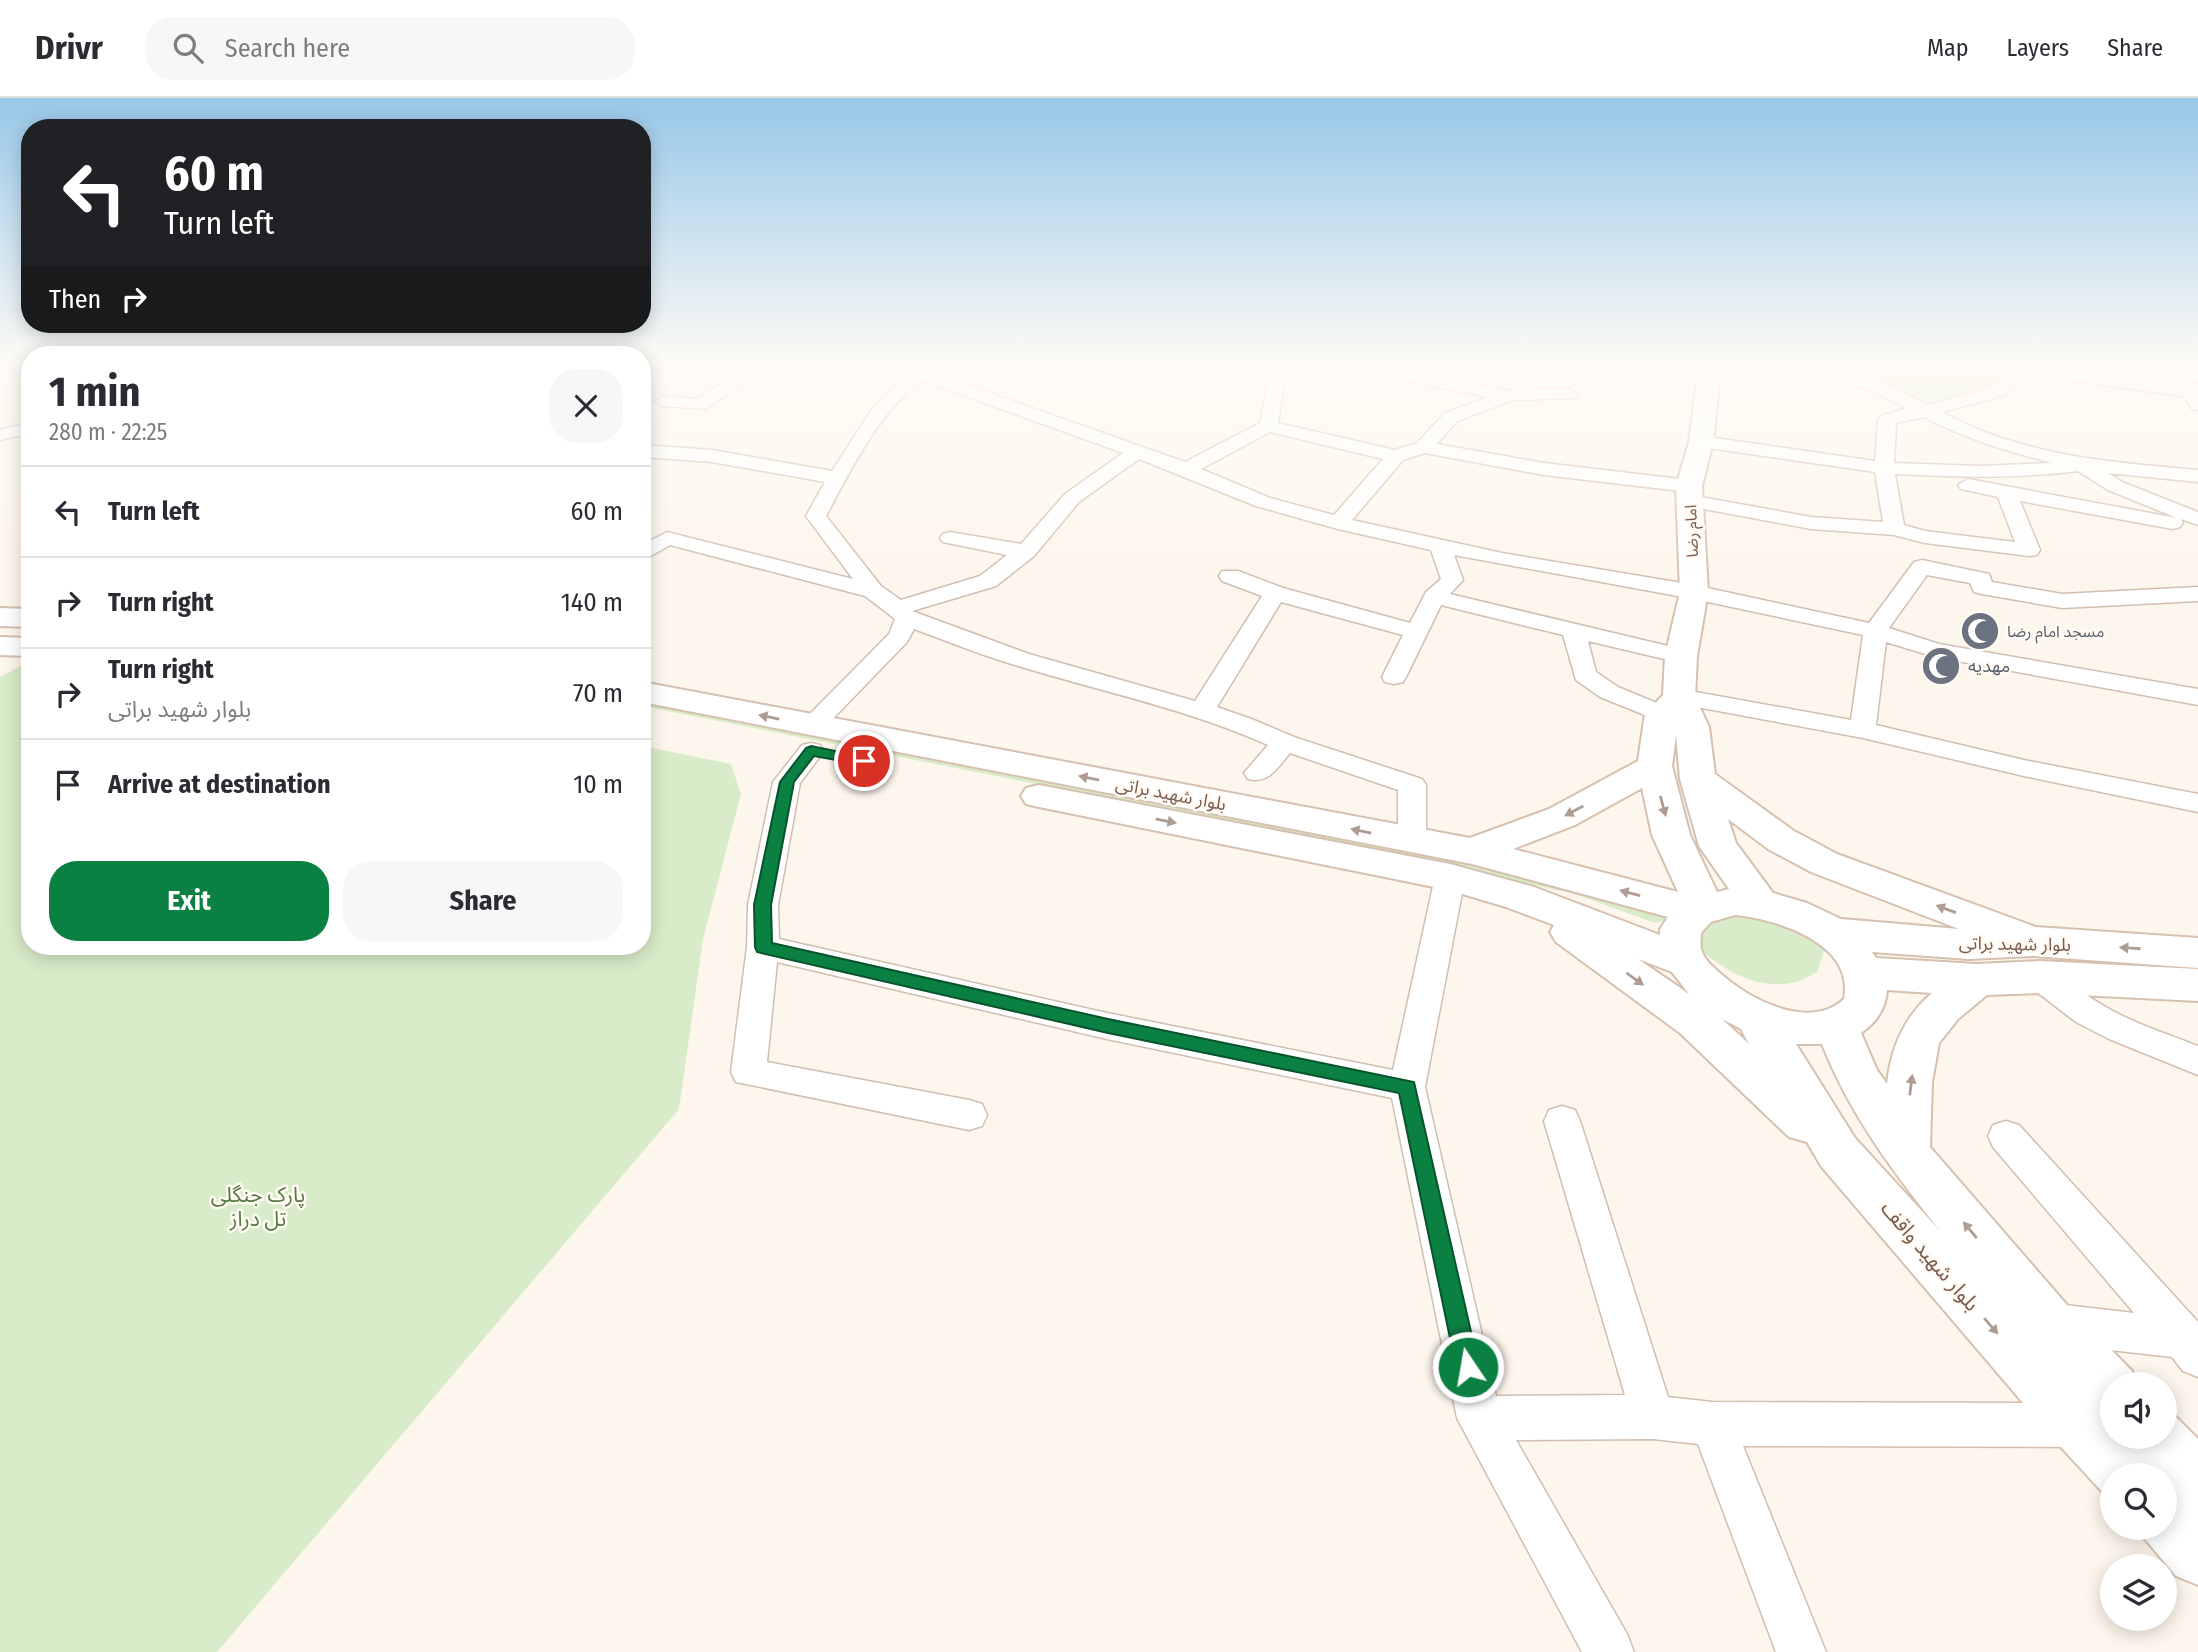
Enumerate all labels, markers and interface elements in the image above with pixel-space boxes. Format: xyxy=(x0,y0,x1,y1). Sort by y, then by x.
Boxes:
search box xyxy=(145,17,635,80)
text: Drivr xyxy=(35,28,103,68)
icon: search xyxy=(169,29,207,67)
text: Search here xyxy=(225,33,350,64)
text: Map xyxy=(1927,34,1969,62)
text: Layers xyxy=(2007,34,2069,62)
text: Share xyxy=(2107,34,2163,62)
text: 60 m xyxy=(164,144,264,203)
icon: left xyxy=(49,147,140,238)
text: Turn left xyxy=(164,204,274,242)
icon: right xyxy=(115,280,153,318)
text: Then xyxy=(49,284,101,315)
text: 1 min xyxy=(49,367,140,417)
button: close xyxy=(549,369,623,443)
text: 280 m · 22:25 xyxy=(49,418,167,446)
icon: left xyxy=(49,493,87,531)
text: Turn left xyxy=(108,496,200,527)
text: 60 m xyxy=(570,496,623,527)
street label: امام رضا xyxy=(1681,504,1705,558)
icon: right xyxy=(49,584,87,622)
text: Turn right xyxy=(108,587,214,618)
text: 140 m xyxy=(561,587,623,618)
mosque icon: مسجد امام رضا xyxy=(1959,610,2001,652)
place label: مسجد امام رضا xyxy=(2007,622,2104,644)
mosque icon: مهدیه xyxy=(1920,645,1962,687)
text: Turn right xyxy=(108,654,214,685)
place label: مهدیه xyxy=(1968,655,2010,677)
icon: right xyxy=(49,675,87,713)
text: 70 m xyxy=(573,678,623,709)
text: بلوار شهید براتی xyxy=(108,695,251,723)
one-way arrow xyxy=(758,712,780,723)
pin xyxy=(834,731,894,791)
icon: arrive xyxy=(845,742,883,780)
icon: arrive xyxy=(49,766,87,804)
text: Arrive at destination xyxy=(108,769,331,800)
text: 10 m xyxy=(573,769,623,800)
one-way arrow xyxy=(1078,773,1100,784)
street label: بلوار شهید براتی xyxy=(1114,773,1228,815)
one-way arrow xyxy=(1659,796,1669,817)
one-way arrow xyxy=(1564,805,1584,817)
one-way arrow xyxy=(1155,816,1177,827)
one-way arrow xyxy=(1350,825,1372,836)
button: Exit xyxy=(49,861,329,941)
button: Share xyxy=(343,861,623,941)
one-way arrow xyxy=(1619,887,1641,898)
one-way arrow xyxy=(1935,903,1956,914)
street label: بلوار شهید براتی xyxy=(1959,932,2071,956)
one-way arrow xyxy=(2119,942,2141,953)
one-way arrow xyxy=(1626,971,1644,985)
one-way arrow xyxy=(1905,1074,1916,1096)
park label: پارک جنگلی تل دراز xyxy=(211,1182,305,1232)
street label: بلوار شهید واقف xyxy=(1875,1196,1985,1316)
one-way arrow xyxy=(1963,1221,1978,1238)
one-way arrow xyxy=(1983,1317,1998,1334)
position arrow xyxy=(1431,1330,1505,1404)
map controls xyxy=(2100,1372,2177,1631)
button: sound xyxy=(2100,1372,2177,1449)
button: search xyxy=(2100,1463,2177,1540)
button: layers xyxy=(2100,1554,2177,1631)

